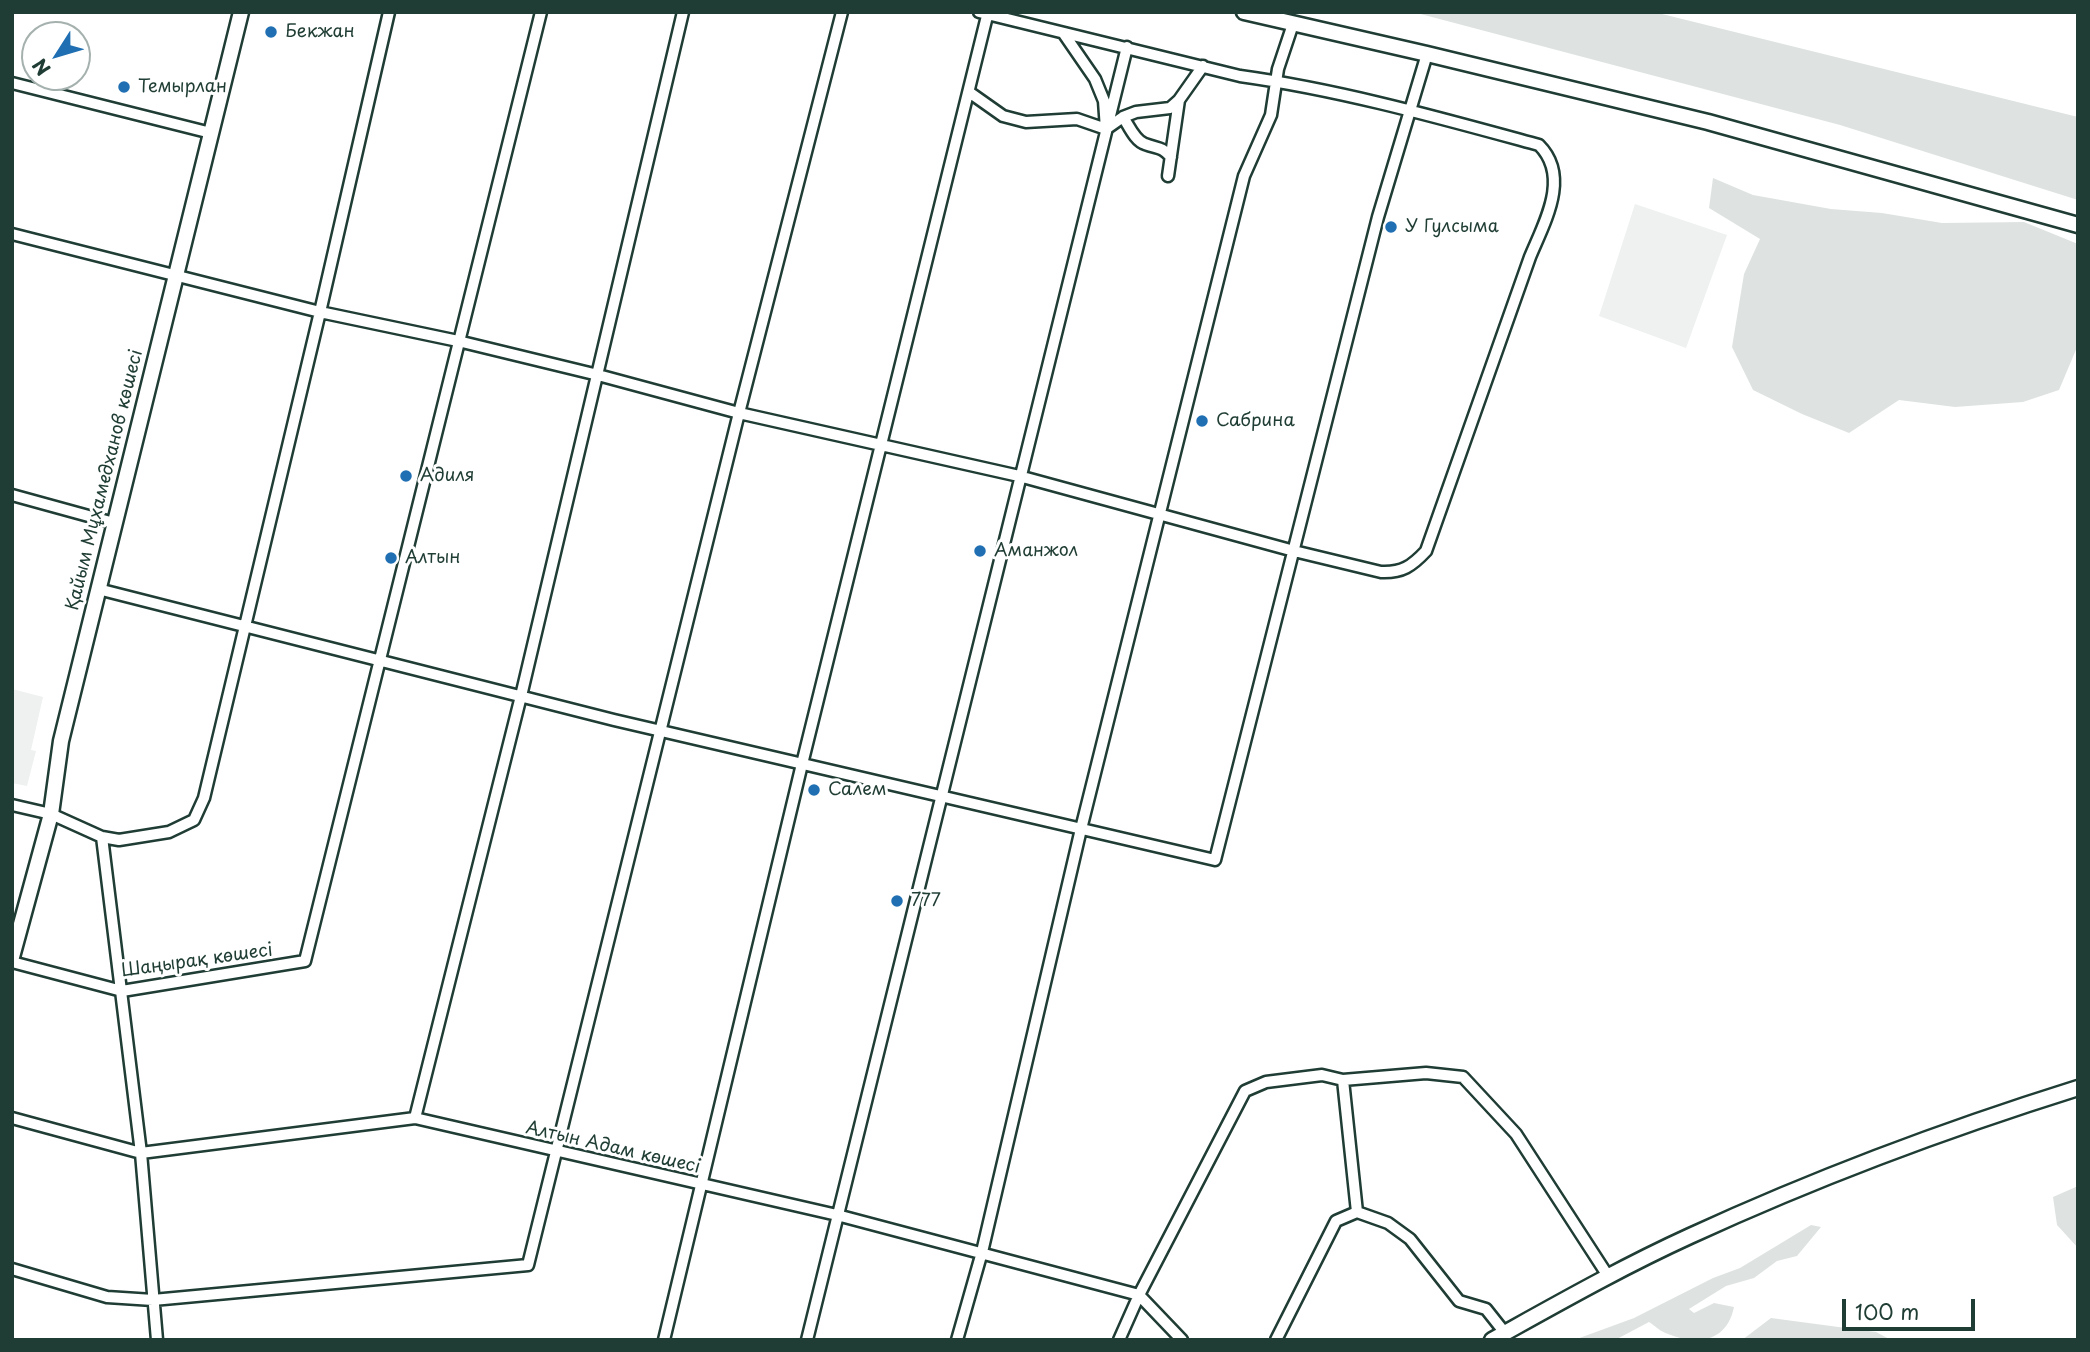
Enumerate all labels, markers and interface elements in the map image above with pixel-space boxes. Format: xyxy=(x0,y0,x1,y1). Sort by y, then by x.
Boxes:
north arrow xyxy=(21,21,91,91)
place label: Бекжан xyxy=(285,21,355,43)
marker: Бекжан xyxy=(263,24,279,40)
text: N xyxy=(25,53,57,82)
place label: Темырлан xyxy=(138,76,227,98)
marker: Темырлан xyxy=(116,79,132,95)
place label: У Гулсыма xyxy=(1405,216,1499,238)
marker: У Гулсыма xyxy=(1383,219,1399,235)
street label: Қайым Мұхамедханов көшесі xyxy=(62,347,148,613)
place label: Сабрина xyxy=(1216,410,1295,432)
marker: Сабрина xyxy=(1194,413,1210,429)
place label: Адиля xyxy=(420,465,475,487)
marker: Адиля xyxy=(398,468,414,484)
place label: Аманжол xyxy=(994,540,1078,562)
marker: Аманжол xyxy=(972,543,988,559)
place label: Алтын xyxy=(405,547,460,569)
marker: Алтын xyxy=(383,550,399,566)
place label: Салем xyxy=(828,779,887,801)
marker: Салем xyxy=(806,782,822,798)
place label: 777 xyxy=(911,890,941,912)
marker: 777 xyxy=(889,893,905,909)
street label: Шаңырақ көшесі xyxy=(120,940,274,982)
street label: Алтын Адам көшесі xyxy=(524,1117,702,1179)
scale bar xyxy=(1845,1286,1978,1330)
text: 100 m xyxy=(1855,1295,1919,1327)

